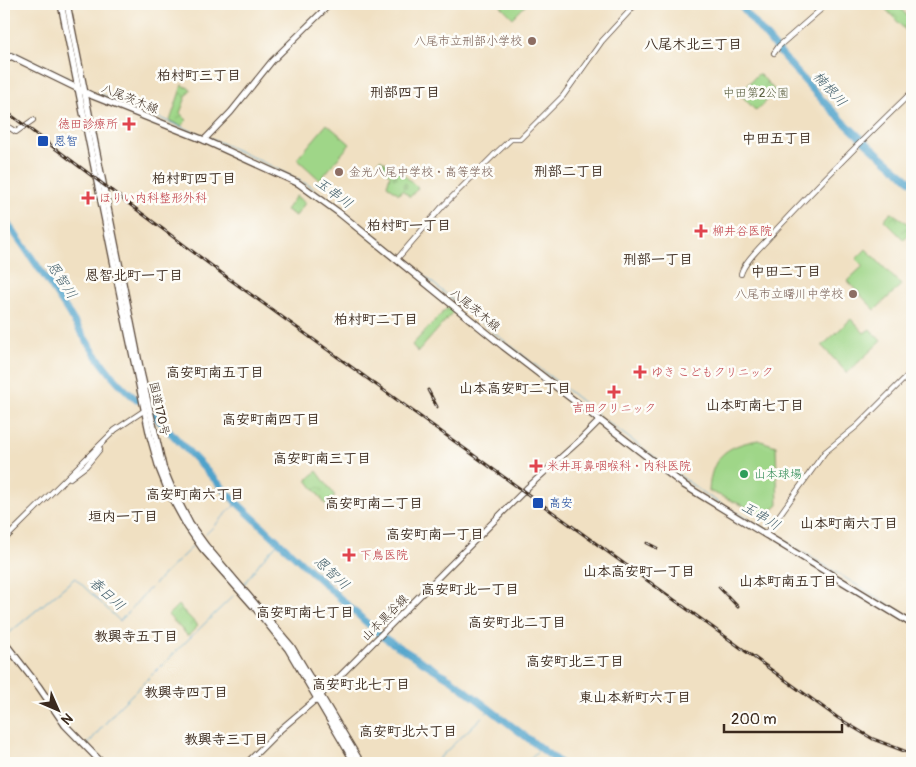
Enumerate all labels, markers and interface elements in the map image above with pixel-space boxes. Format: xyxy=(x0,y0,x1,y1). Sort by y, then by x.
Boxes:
place label: 八尾市立刑部小学校 xyxy=(414,34,522,49)
marker: 八尾市立刑部小学校 xyxy=(526,35,538,47)
district label: 八尾木北三丁目 xyxy=(644,36,742,53)
district label: 柏村町三丁目 xyxy=(157,67,241,84)
water label: 楠根川 xyxy=(810,68,850,110)
street label: 八尾茨木線 xyxy=(99,81,161,117)
district label: 刑部四丁目 xyxy=(370,84,440,101)
park label: 中田第2公園 xyxy=(723,86,789,101)
place label: 徳田診療所 xyxy=(58,117,118,132)
marker: 徳田診療所 xyxy=(122,117,136,131)
district label: 中田五丁目 xyxy=(742,130,812,147)
marker: 恩智 xyxy=(36,134,50,148)
place label: 恩智 xyxy=(54,134,78,149)
district label: 刑部二丁目 xyxy=(534,163,604,180)
place label: 金光八尾中学校・高等学校 xyxy=(349,165,493,180)
marker: 金光八尾中学校・高等学校 xyxy=(333,166,345,178)
district label: 柏村町四丁目 xyxy=(152,170,236,187)
water label: 玉串川 xyxy=(312,174,356,212)
marker: ほりい内科整形外科 xyxy=(81,191,95,205)
place label: ほりい内科整形外科 xyxy=(99,191,207,206)
district label: 柏村町一丁目 xyxy=(367,217,451,234)
marker: 柳井谷医院 xyxy=(694,224,708,238)
place label: 柳井谷医院 xyxy=(712,224,772,239)
district label: 刑部一丁目 xyxy=(623,251,693,268)
water label: 恩智川 xyxy=(43,258,81,302)
district label: 中田二丁目 xyxy=(751,263,821,280)
district label: 恩智北町一丁目 xyxy=(85,267,183,284)
street label: 八尾茨木線 xyxy=(447,285,503,335)
place label: 八尾市立曙川中学校 xyxy=(735,287,843,302)
marker: 八尾市立曙川中学校 xyxy=(847,288,859,300)
district label: 柏村町二丁目 xyxy=(334,311,418,328)
district label: 高安町南五丁目 xyxy=(166,364,264,381)
marker: ゆき こどもクリニック xyxy=(633,365,647,379)
place label: ゆき こどもクリニック xyxy=(651,365,774,380)
street label: 国道170号 xyxy=(145,380,173,438)
district label: 山本高安町二丁目 xyxy=(459,380,571,397)
marker: 吉田クリニック xyxy=(607,385,621,399)
district label: 山本町南七丁目 xyxy=(706,397,804,414)
place label: 吉田クリニック xyxy=(572,401,656,416)
district label: 高安町南四丁目 xyxy=(222,411,320,428)
district label: 高安町南三丁目 xyxy=(273,450,371,467)
marker: 米井耳鼻咽喉科・内科医院 xyxy=(529,459,543,473)
place label: 米井耳鼻咽喉科・内科医院 xyxy=(547,459,691,474)
place label: 山本球場 xyxy=(754,467,802,482)
marker: 山本球場 xyxy=(738,468,750,480)
district label: 高安町南六丁目 xyxy=(146,486,244,503)
district label: 高安町南二丁目 xyxy=(325,495,423,512)
marker: 高安 xyxy=(531,496,545,510)
place label: 高安 xyxy=(549,496,573,511)
water label: 玉串川 xyxy=(739,498,783,534)
district label: 垣内一丁目 xyxy=(88,508,158,525)
district label: 山本町南六丁目 xyxy=(800,515,898,532)
district label: 高安町南一丁目 xyxy=(386,526,484,543)
marker: 下鳥医院 xyxy=(342,548,356,562)
place label: 下鳥医院 xyxy=(360,548,408,563)
water label: 恩智川 xyxy=(311,552,353,594)
district label: 山本高安町一丁目 xyxy=(583,563,695,580)
district label: 山本町南五丁目 xyxy=(739,573,837,590)
water label: 春日川 xyxy=(86,574,128,614)
district label: 高安町北一丁目 xyxy=(421,581,519,598)
street label: 山本黒谷線 xyxy=(358,591,412,645)
district label: 高安町南七丁目 xyxy=(256,604,354,621)
district label: 高安町北二丁目 xyxy=(468,614,566,631)
district label: 教興寺五丁目 xyxy=(94,628,178,645)
district label: 高安町北三丁目 xyxy=(526,653,624,670)
district label: 高安町北七丁目 xyxy=(312,676,410,693)
north arrow xyxy=(32,684,82,734)
district label: 教興寺四丁目 xyxy=(144,684,228,701)
district label: 東山本新町六丁目 xyxy=(579,689,691,706)
scale bar xyxy=(724,702,841,734)
text: N xyxy=(57,709,76,728)
text: 200 m xyxy=(731,710,776,729)
district label: 高安町北六丁目 xyxy=(359,723,457,740)
district label: 教興寺三丁目 xyxy=(184,731,268,748)

